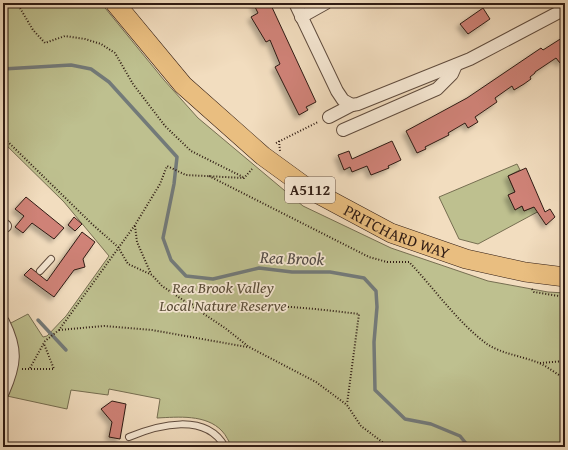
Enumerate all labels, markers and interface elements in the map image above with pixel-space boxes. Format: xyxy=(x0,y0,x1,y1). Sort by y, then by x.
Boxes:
road number: A5112 xyxy=(285,177,335,203)
street label: PRITCHARD WAY xyxy=(340,198,453,265)
water label: Rea Brook xyxy=(258,244,325,271)
park label: Rea Brook Valley Local Nature Reserve xyxy=(158,275,287,317)

